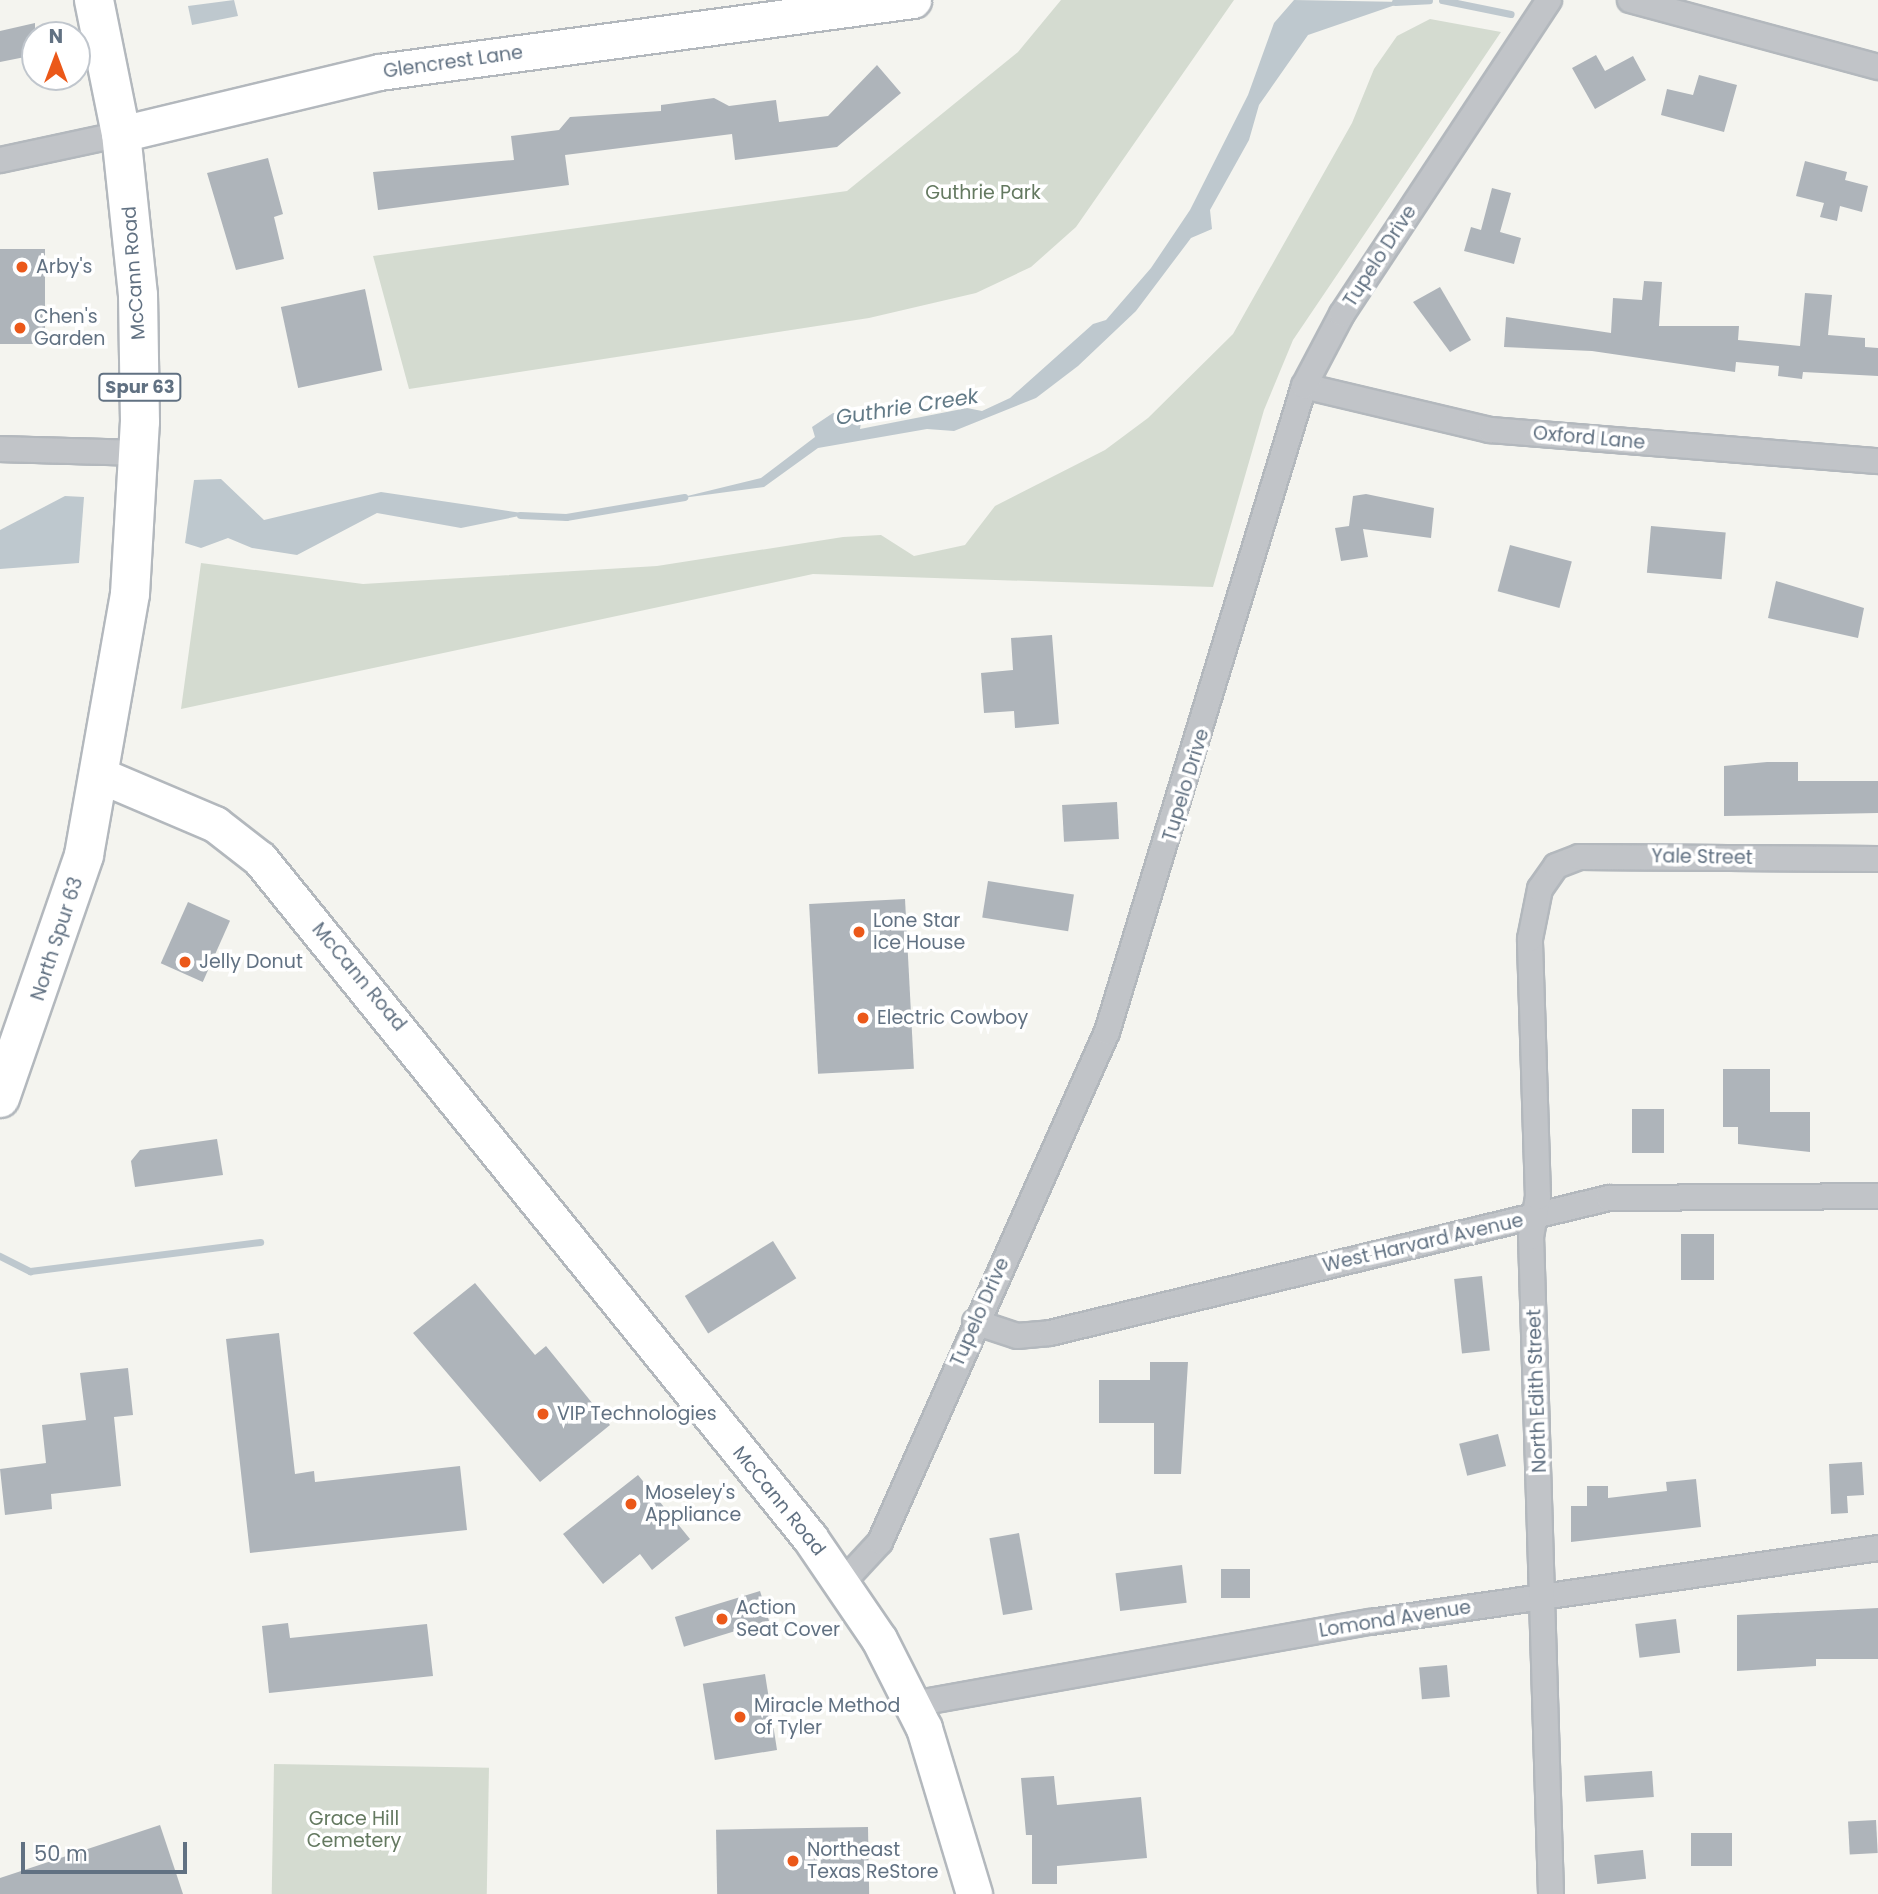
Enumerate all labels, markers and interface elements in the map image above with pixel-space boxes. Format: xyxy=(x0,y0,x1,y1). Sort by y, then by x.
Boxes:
north arrow xyxy=(21,21,91,91)
text: N xyxy=(49,23,63,50)
street label: Glencrest Lane xyxy=(382,41,524,83)
park label: Guthrie Park xyxy=(925,182,1041,204)
street label: Tupelo Drive xyxy=(1339,201,1421,311)
street label: McCann Road xyxy=(118,205,150,341)
place label: Arby's xyxy=(36,256,92,278)
marker: Arby's xyxy=(14,259,30,275)
place label: Chen's Garden xyxy=(34,306,105,350)
marker: Chen's Garden xyxy=(12,320,28,336)
road number: Spur 63 xyxy=(98,372,182,402)
water label: Guthrie Creek xyxy=(834,383,980,431)
street label: Oxford Lane xyxy=(1532,422,1646,454)
street label: Tupelo Drive xyxy=(1158,726,1214,844)
street label: Yale Street xyxy=(1651,845,1753,869)
street label: North Spur 63 xyxy=(26,874,88,1004)
place label: Lone Star Ice House xyxy=(873,910,965,954)
street label: McCann Road xyxy=(307,918,411,1036)
marker: Lone Star Ice House xyxy=(851,924,867,940)
place label: Jelly Donut xyxy=(199,951,303,973)
marker: Jelly Donut xyxy=(177,954,193,970)
place label: Electric Cowboy xyxy=(877,1007,1028,1029)
marker: Electric Cowboy xyxy=(855,1010,871,1026)
street label: West Harvard Avenue xyxy=(1320,1209,1526,1277)
street label: Tupelo Drive xyxy=(946,1254,1014,1370)
street label: North Edith Street xyxy=(1523,1309,1551,1473)
place label: VIP Technologies xyxy=(557,1403,717,1425)
marker: VIP Technologies xyxy=(535,1406,551,1422)
street label: McCann Road xyxy=(728,1442,830,1560)
place label: Moseley's Appliance xyxy=(645,1482,741,1526)
marker: Moseley's Appliance xyxy=(623,1496,639,1512)
street label: Lomond Avenue xyxy=(1317,1596,1473,1642)
place label: Action Seat Cover xyxy=(736,1597,840,1641)
marker: Action Seat Cover xyxy=(714,1611,730,1627)
place label: Miracle Method of Tyler xyxy=(754,1695,900,1739)
marker: Miracle Method of Tyler xyxy=(732,1709,748,1725)
park label: Grace Hill Cemetery xyxy=(307,1808,401,1852)
scale bar xyxy=(24,1828,191,1872)
text: 50 m xyxy=(34,1839,88,1868)
place label: Northeast Texas ReStore xyxy=(807,1839,938,1883)
marker: Northeast Texas ReStore xyxy=(785,1853,801,1869)

